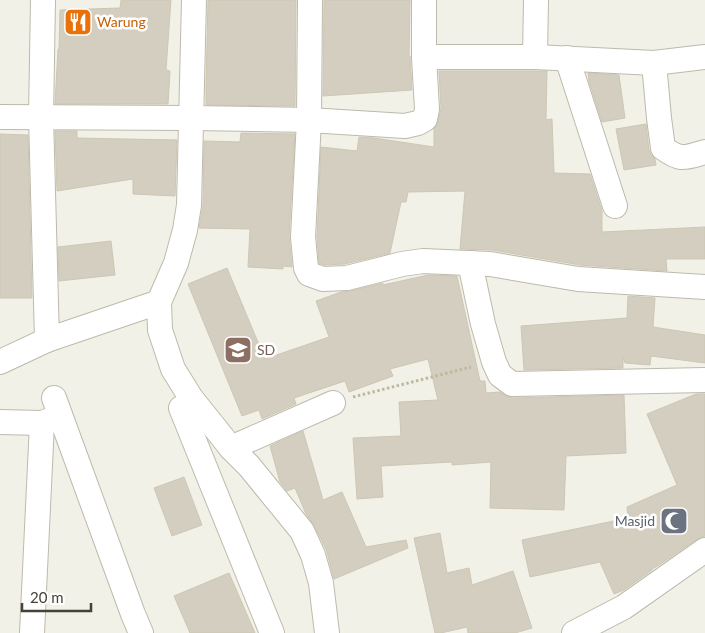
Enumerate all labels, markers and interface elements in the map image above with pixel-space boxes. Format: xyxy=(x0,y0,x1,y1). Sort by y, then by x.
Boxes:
restaurant icon: Warung xyxy=(63,7,93,37)
place label: Warung xyxy=(97,13,146,30)
school or university icon: SD xyxy=(223,335,253,365)
place label: SD xyxy=(257,341,275,358)
mosque icon: Masjid xyxy=(659,506,689,536)
place label: Masjid xyxy=(615,512,655,529)
scale bar xyxy=(22,580,91,612)
text: 20 m xyxy=(30,588,64,606)

